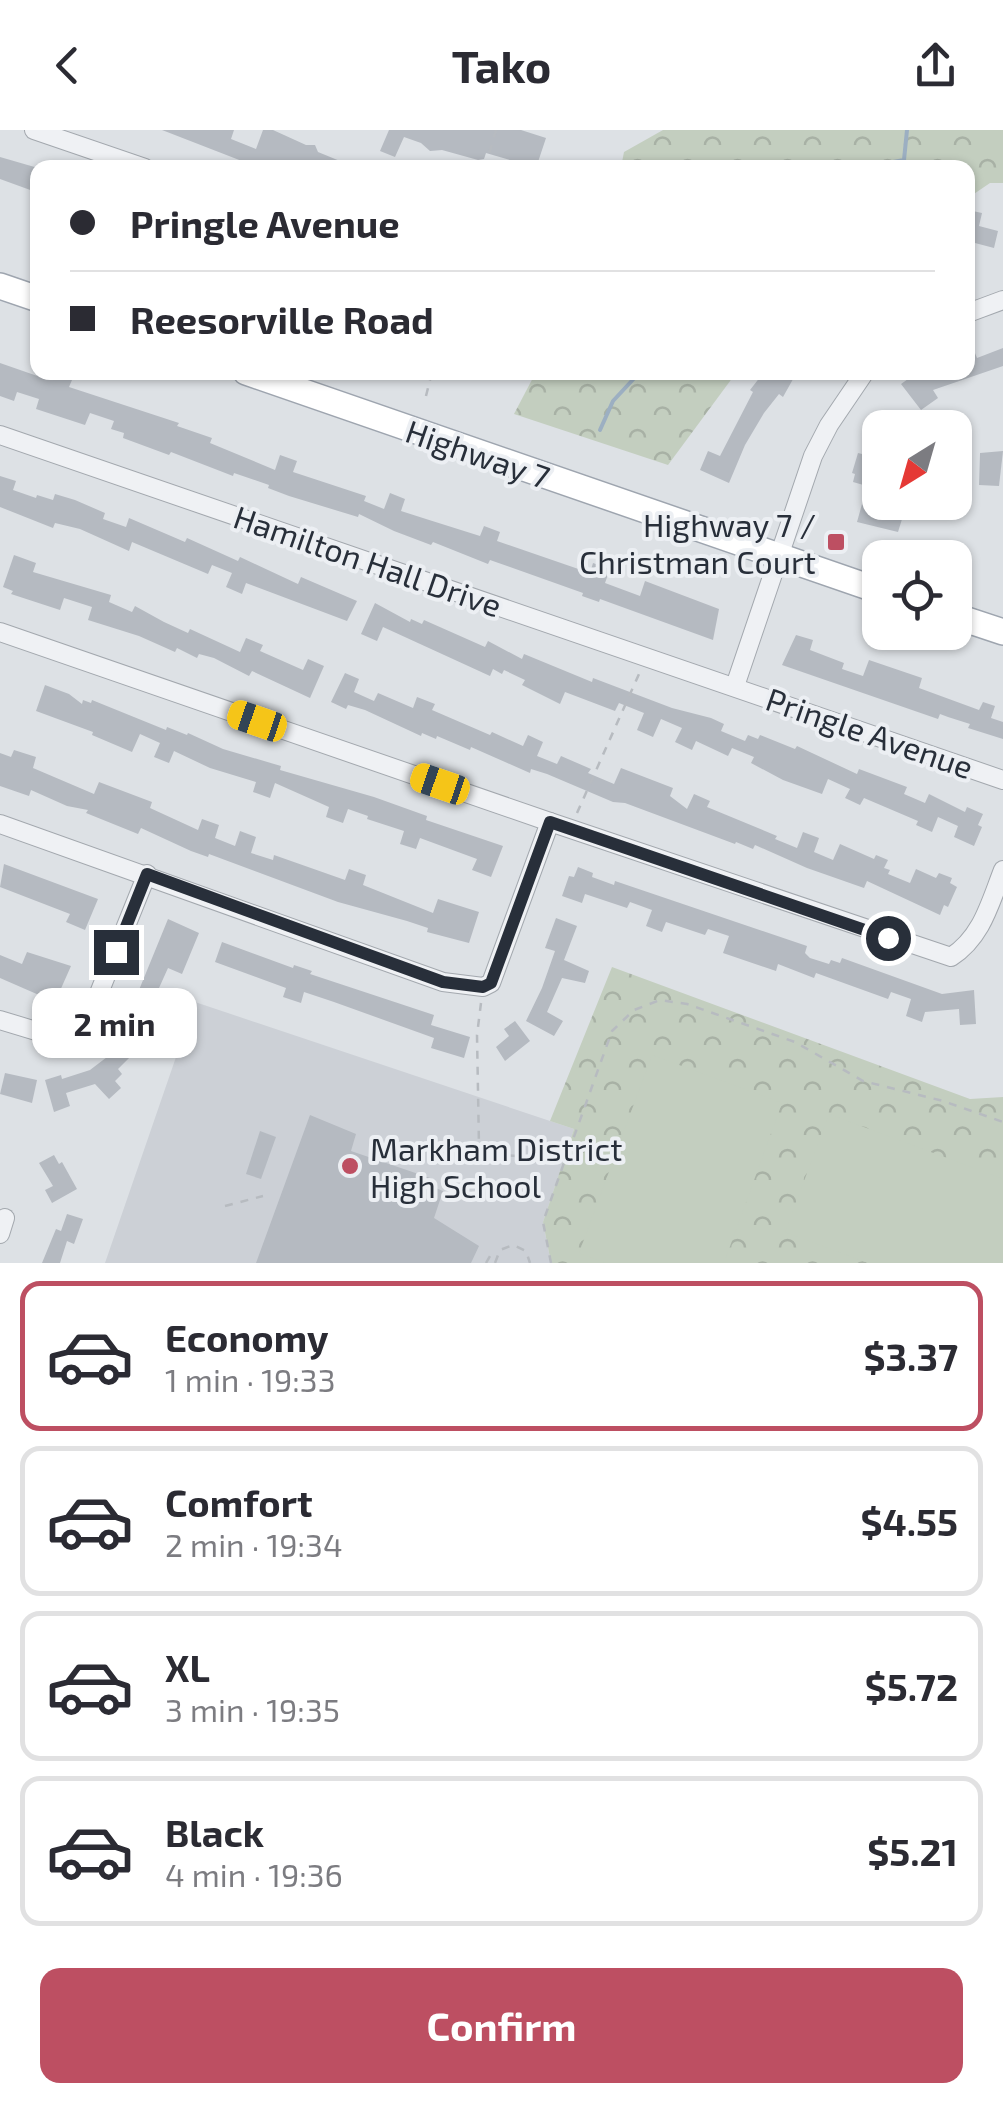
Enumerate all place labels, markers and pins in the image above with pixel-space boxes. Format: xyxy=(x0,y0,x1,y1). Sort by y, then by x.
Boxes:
place label: Highway 7 / Christman Court xyxy=(579,505,816,580)
marker: Highway 7 / Christman Court xyxy=(825,531,847,553)
place label: Markham District High School xyxy=(370,1129,622,1204)
marker: Markham District High School xyxy=(339,1155,361,1177)

